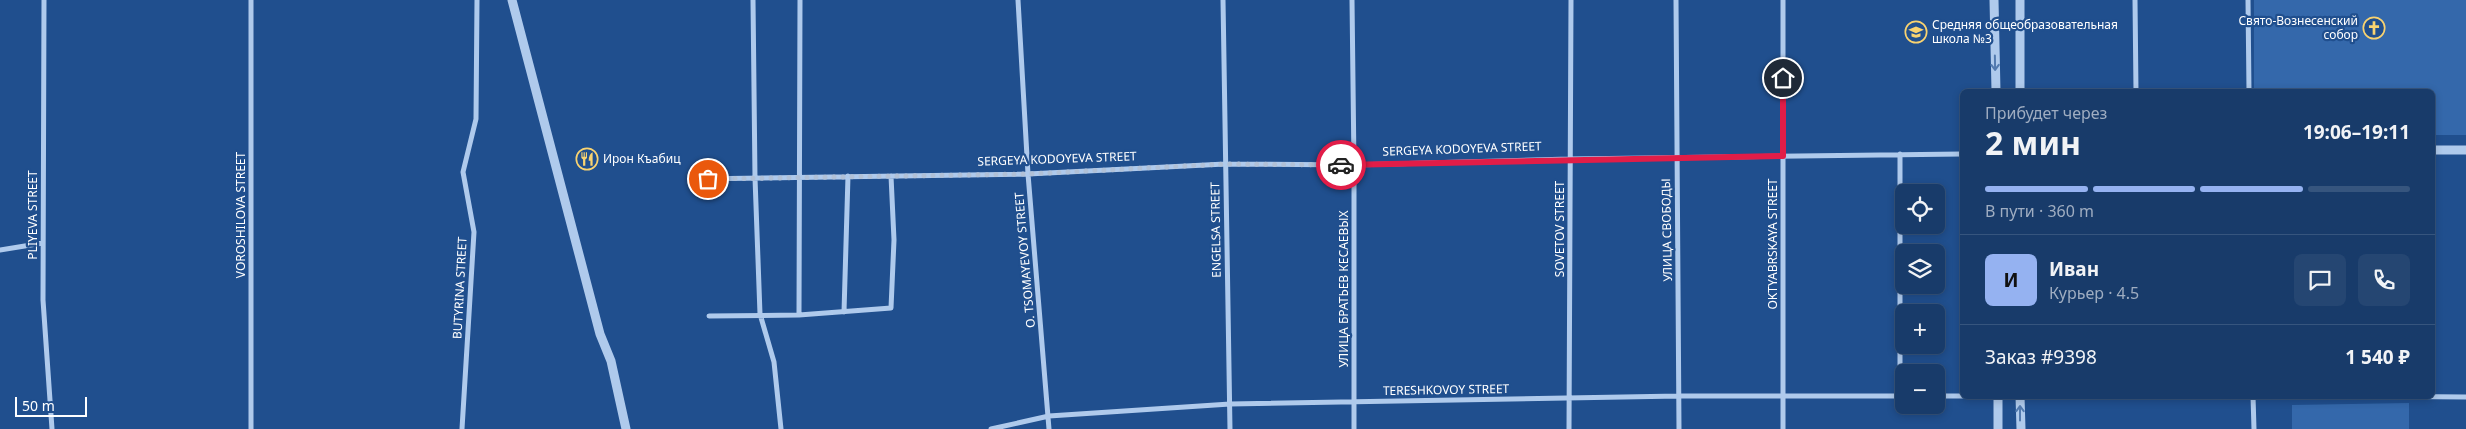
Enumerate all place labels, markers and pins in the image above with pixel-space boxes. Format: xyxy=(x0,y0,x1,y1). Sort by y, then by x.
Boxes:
place label: Свято-Вознесенский собор xyxy=(2238,12,2358,43)
place label: Средняя общеобразовательная школа №3 xyxy=(1932,16,2118,47)
church icon: Свято-Вознесенский собор xyxy=(2362,16,2386,40)
school or university icon: Средняя общеобразовательная школа №3 xyxy=(1904,20,1928,44)
pin xyxy=(1762,57,1804,99)
restaurant icon: Ирон Къабиц xyxy=(575,147,599,171)
place label: Ирон Къабиц xyxy=(603,150,681,167)
pin xyxy=(687,158,729,200)

